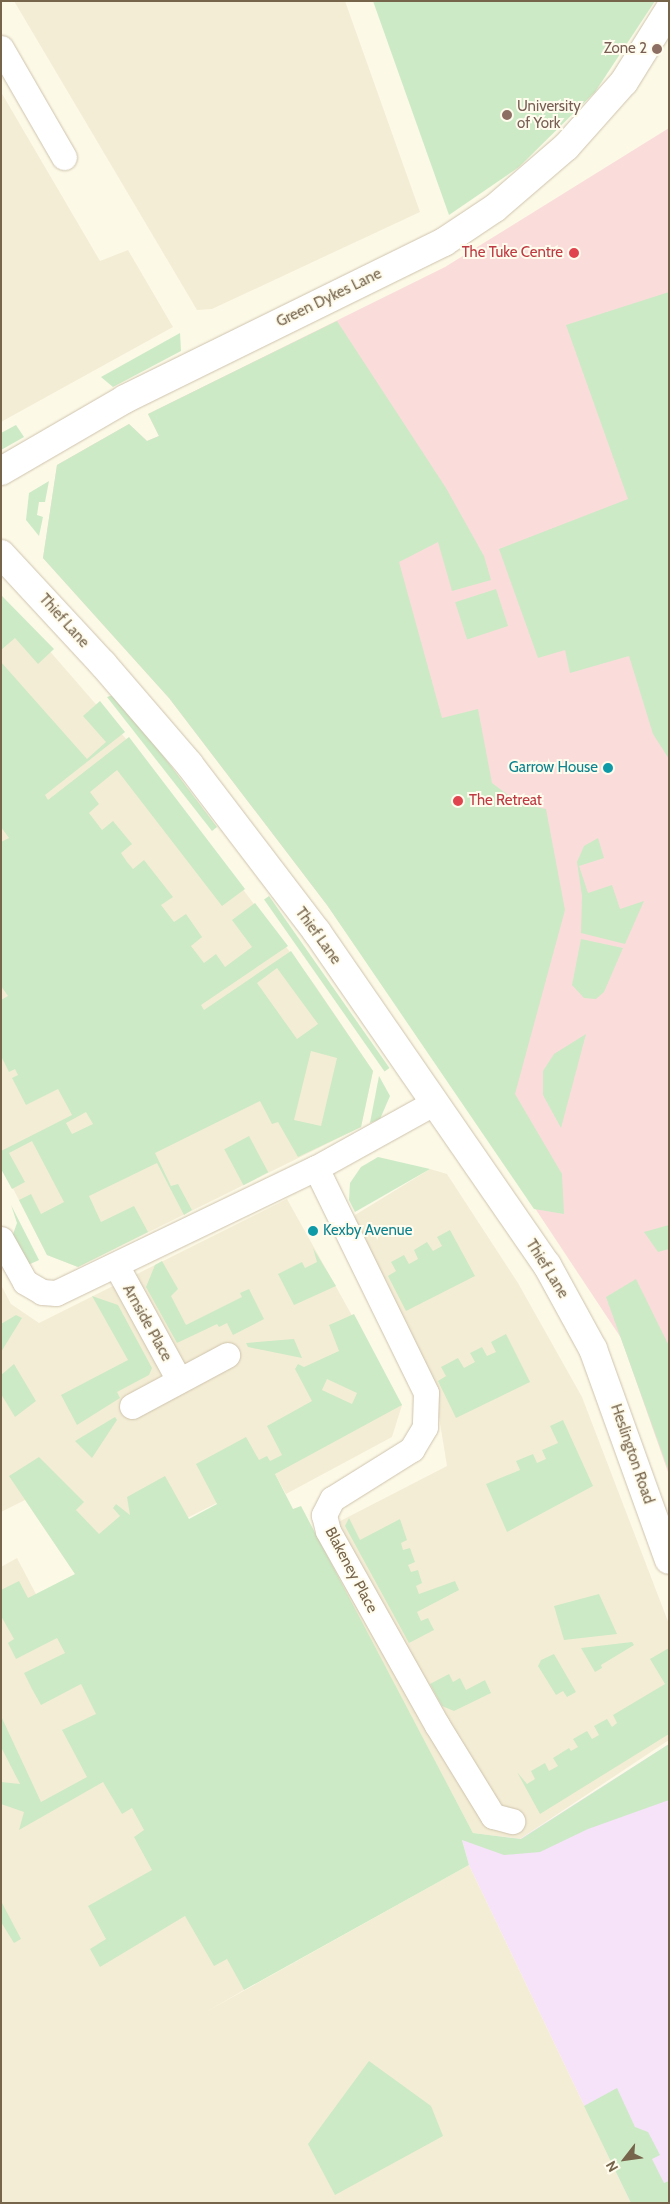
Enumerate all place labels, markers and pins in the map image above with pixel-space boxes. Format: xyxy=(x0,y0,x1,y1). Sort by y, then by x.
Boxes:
place label: Zone 2 xyxy=(604,40,647,58)
marker: Zone 2 xyxy=(651,43,663,55)
place label: University of York xyxy=(517,97,581,132)
marker: University of York xyxy=(501,109,513,121)
place label: The Tuke Centre xyxy=(462,244,563,262)
marker: The Tuke Centre xyxy=(567,246,581,260)
place label: Garrow House xyxy=(509,759,598,777)
marker: Garrow House xyxy=(602,762,614,774)
place label: The Retreat xyxy=(469,792,542,810)
marker: The Retreat xyxy=(451,794,465,808)
place label: Kexby Avenue xyxy=(323,1222,412,1240)
marker: Kexby Avenue xyxy=(307,1225,319,1237)

